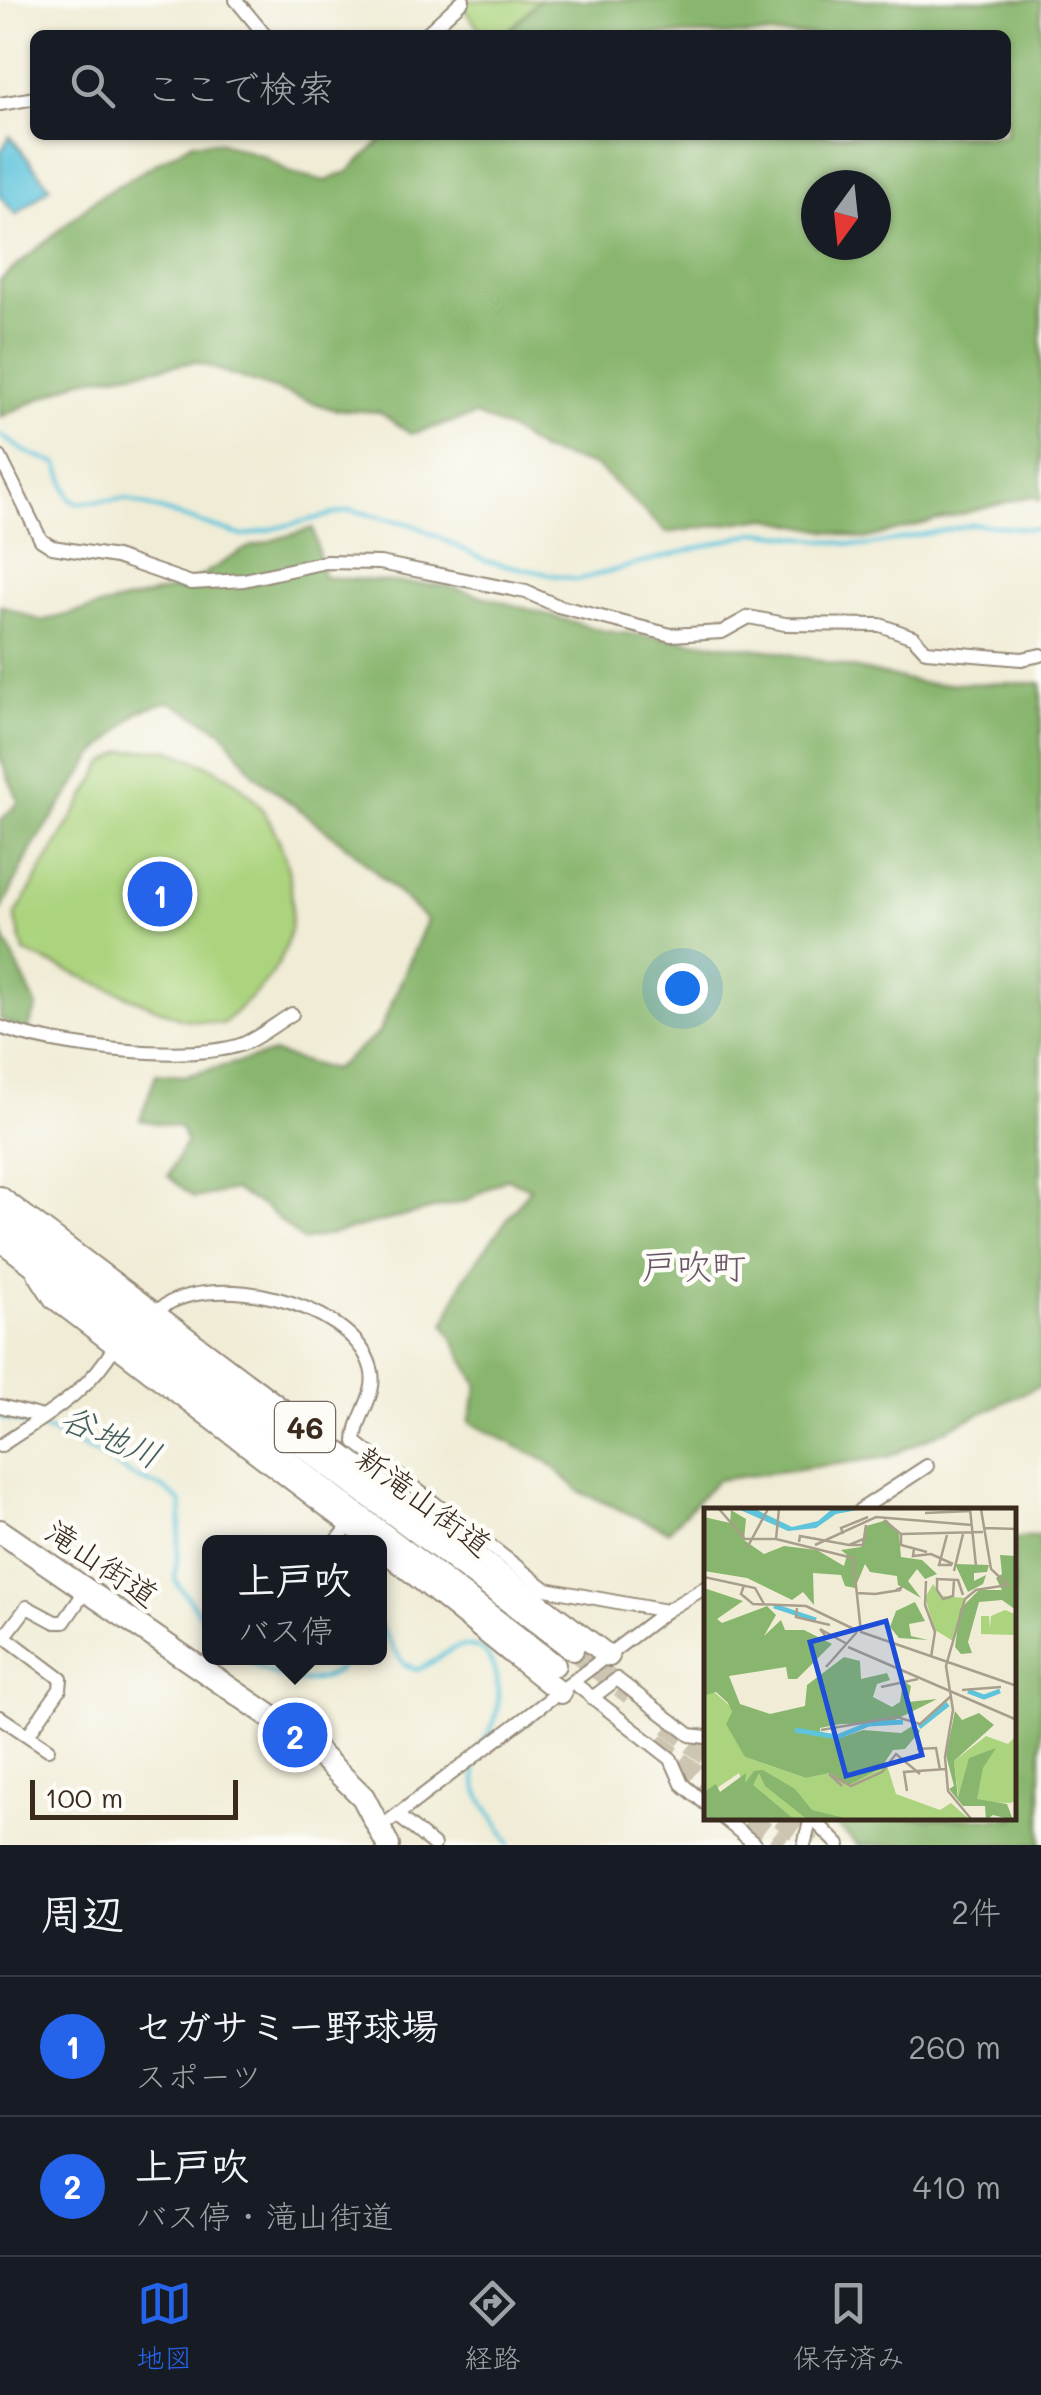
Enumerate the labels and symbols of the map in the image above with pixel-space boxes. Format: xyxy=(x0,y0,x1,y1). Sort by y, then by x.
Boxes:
north arrow xyxy=(801,170,891,260)
pin: 1 xyxy=(128,856,192,932)
your location xyxy=(657,963,708,1014)
district label: 戸吹町 xyxy=(641,1242,747,1288)
water label: 谷地川 xyxy=(55,1393,169,1477)
road number: 46 xyxy=(275,1402,335,1452)
street label: 新滝山街道 xyxy=(348,1435,502,1565)
inset map xyxy=(704,1508,1016,1820)
street label: 滝山街道 xyxy=(38,1509,168,1615)
pin: 2 xyxy=(262,1698,328,1772)
scale bar xyxy=(30,1775,238,1820)

